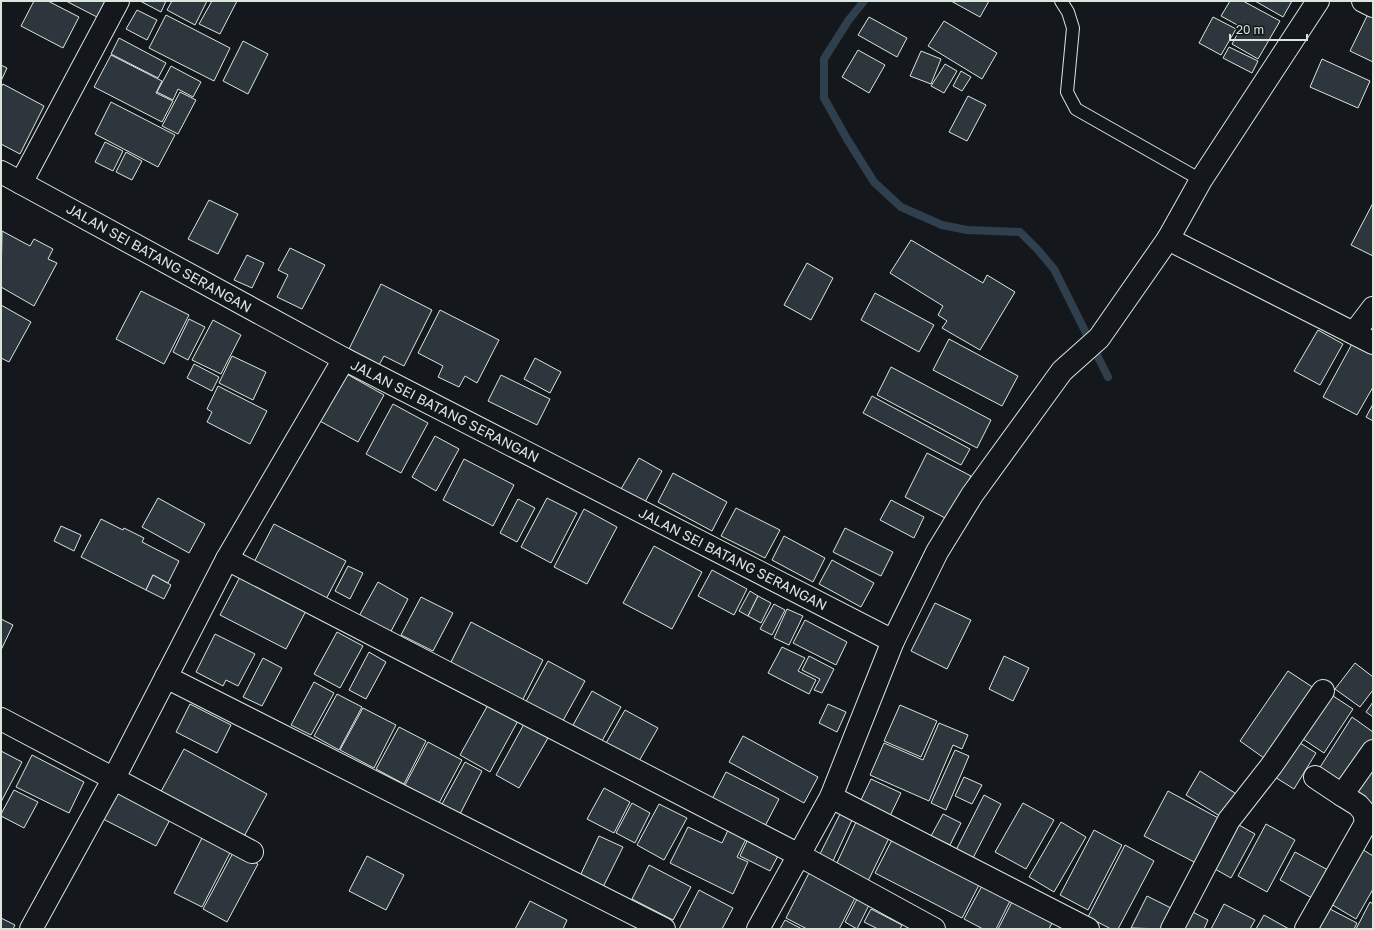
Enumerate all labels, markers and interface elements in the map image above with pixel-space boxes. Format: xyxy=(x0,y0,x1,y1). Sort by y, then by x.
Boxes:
scale bar xyxy=(1230,16,1307,42)
text: 20 m xyxy=(1236,22,1264,37)
street label: JALAN SEI BATANG SERANGAN xyxy=(64,199,255,316)
street label: JALAN SEI BATANG SERANGAN xyxy=(348,356,542,466)
street label: JALAN SEI BATANG SERANGAN xyxy=(636,504,830,614)

